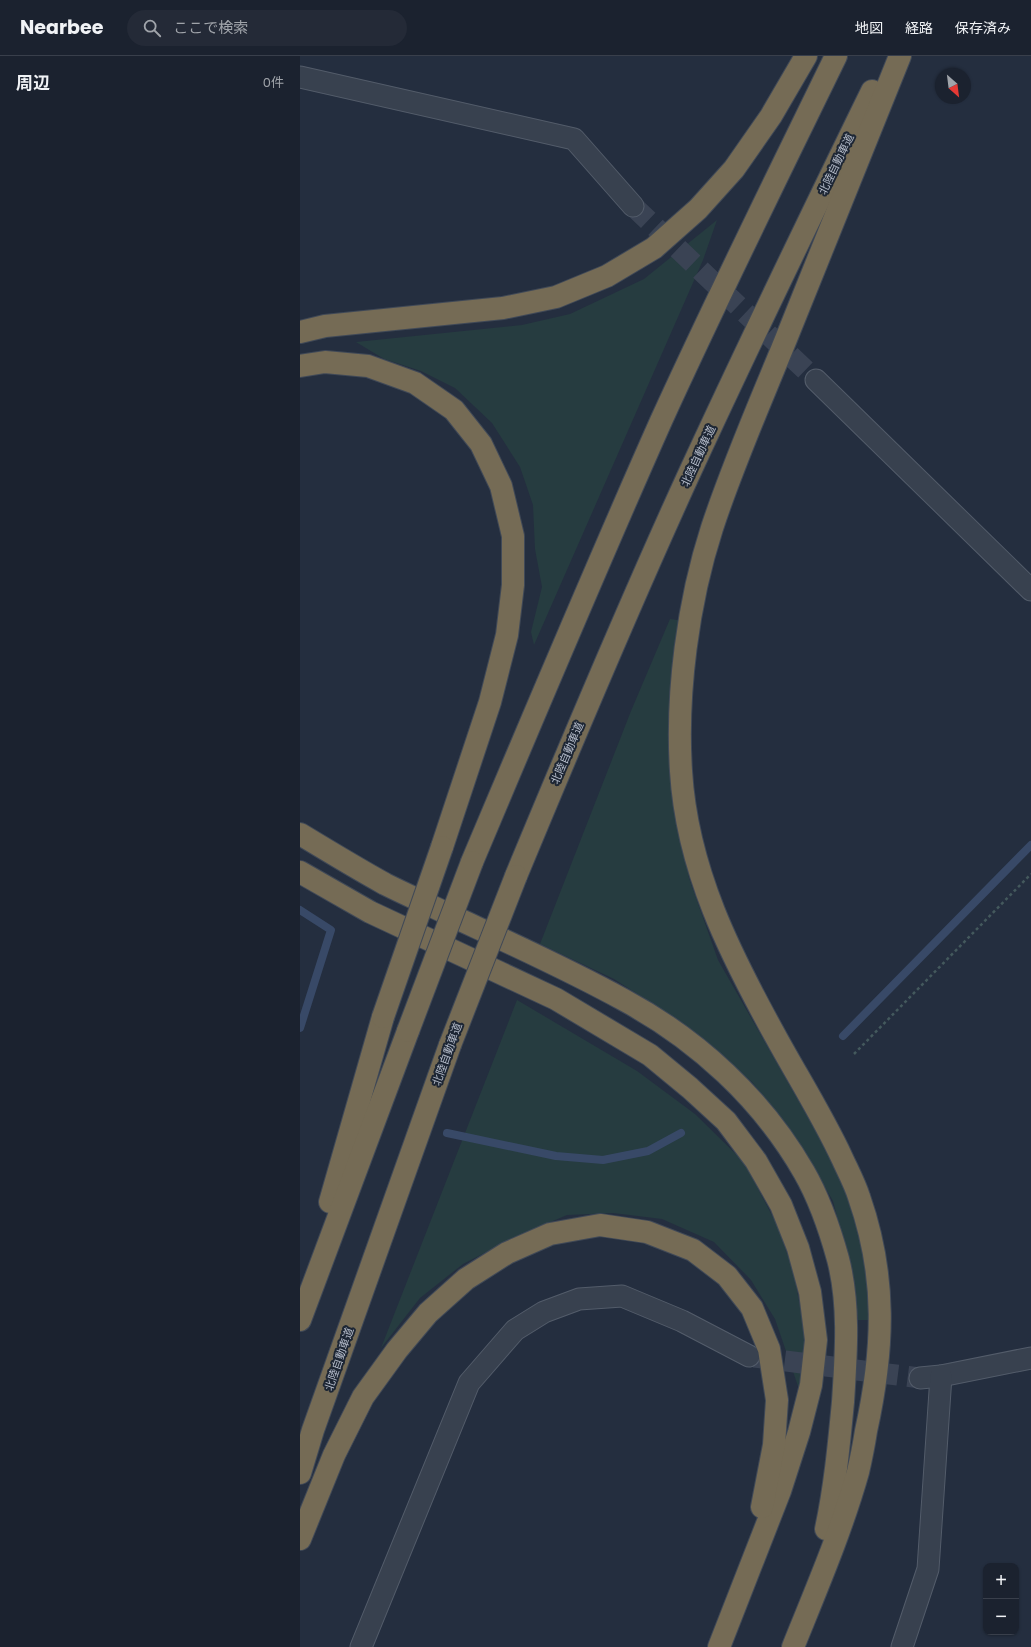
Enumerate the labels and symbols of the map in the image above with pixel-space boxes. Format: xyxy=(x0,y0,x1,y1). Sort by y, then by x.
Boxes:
north arrow xyxy=(935,68,971,104)
street label: 北陸自動車道 xyxy=(814,131,858,197)
street label: 北陸自動車道 xyxy=(677,423,719,489)
street label: 北陸自動車道 xyxy=(547,719,587,787)
street label: 北陸自動車道 xyxy=(428,1020,466,1088)
street label: 北陸自動車道 xyxy=(321,1325,357,1393)

